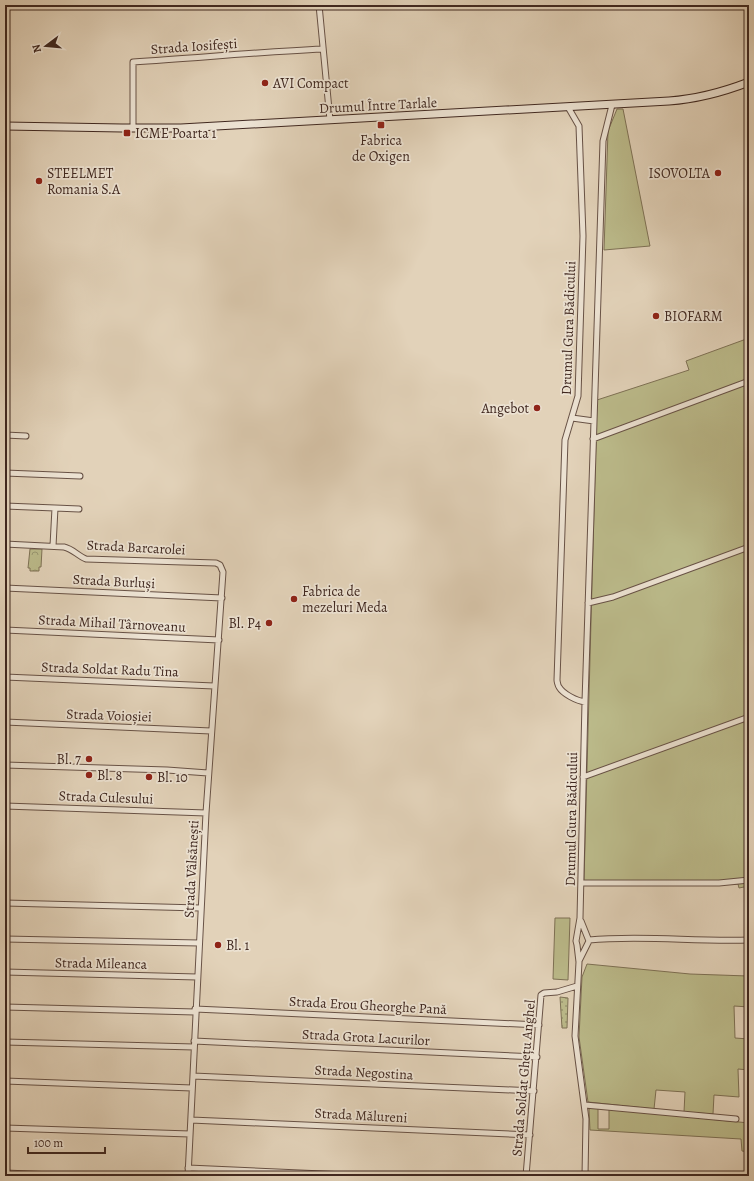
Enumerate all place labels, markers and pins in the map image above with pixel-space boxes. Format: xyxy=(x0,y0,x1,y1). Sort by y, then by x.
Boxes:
place label: AVI Compact xyxy=(272,74,349,93)
marker: AVI Compact xyxy=(260,78,270,88)
marker: Fabrica de Oxigen xyxy=(376,120,386,130)
place label: ICME Poarta 1 xyxy=(135,124,217,143)
marker: ICME Poarta 1 xyxy=(122,128,132,138)
place label: Fabrica de Oxigen xyxy=(352,131,410,166)
place label: STEELMET Romania S.A xyxy=(47,164,121,199)
place label: ISOVOLTA xyxy=(648,164,711,183)
marker: ISOVOLTA xyxy=(713,168,723,178)
marker: STEELMET Romania S.A xyxy=(34,176,44,186)
place label: BIOFARM xyxy=(664,307,723,326)
marker: BIOFARM xyxy=(651,311,661,321)
place label: Angebot xyxy=(480,399,529,418)
marker: Angebot xyxy=(532,403,542,413)
place label: Fabrica de mezeluri Meda xyxy=(302,582,388,617)
marker: Fabrica de mezeluri Meda xyxy=(289,594,299,604)
place label: Bl. P4 xyxy=(228,614,261,633)
marker: Bl. P4 xyxy=(264,618,274,628)
place label: Bl. 7 xyxy=(57,750,81,769)
marker: Bl. 7 xyxy=(84,754,94,764)
place label: Bl. 8 xyxy=(97,766,123,785)
place label: Bl. 10 xyxy=(157,768,188,787)
marker: Bl. 8 xyxy=(84,770,94,780)
marker: Bl. 10 xyxy=(144,772,154,782)
place label: Bl. 1 xyxy=(226,936,250,955)
marker: Bl. 1 xyxy=(213,940,223,950)

